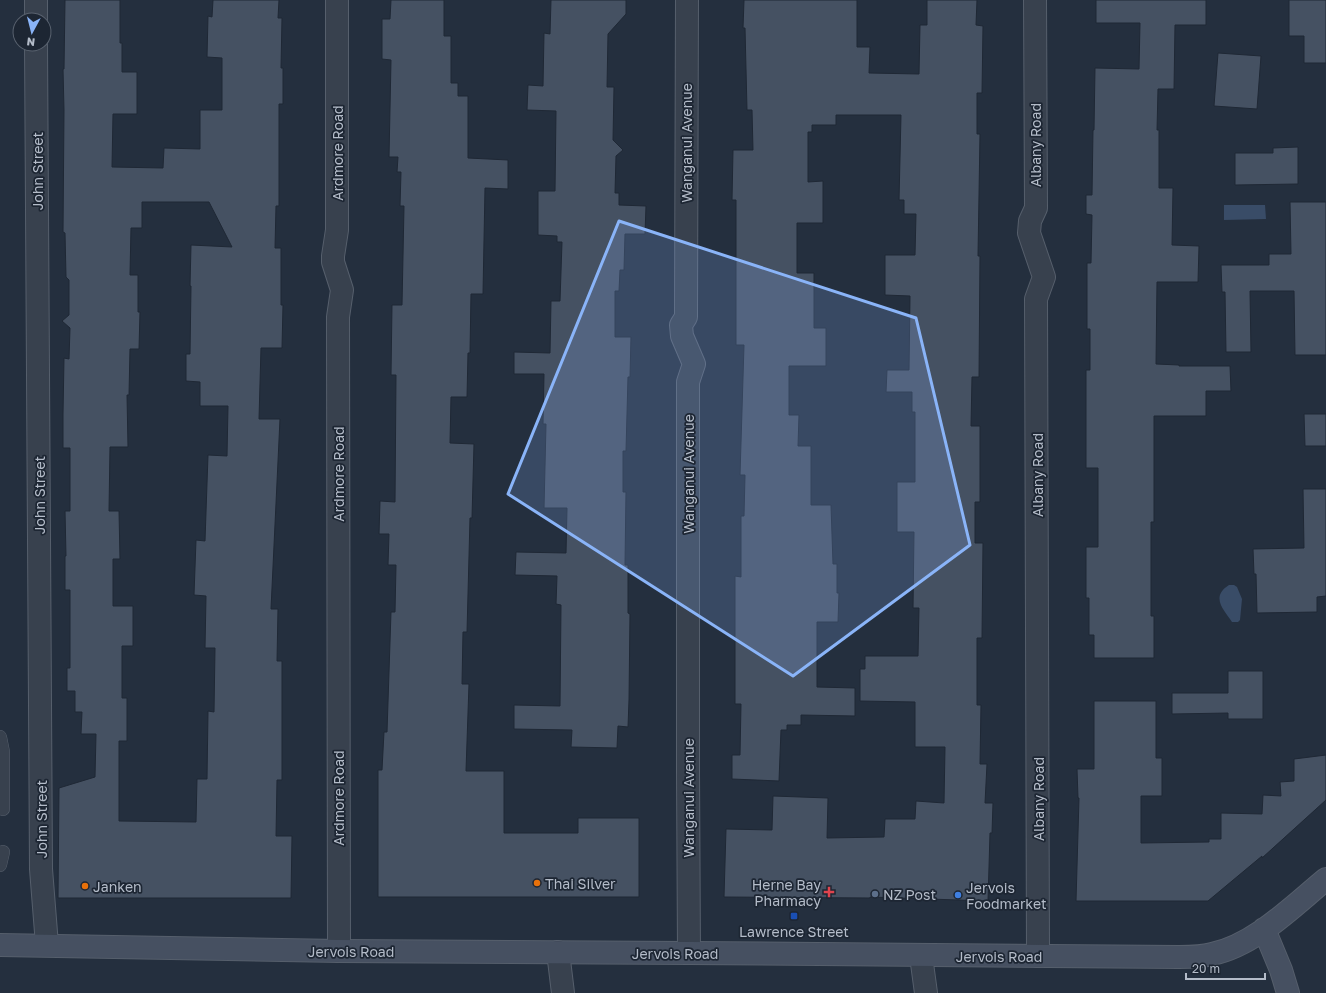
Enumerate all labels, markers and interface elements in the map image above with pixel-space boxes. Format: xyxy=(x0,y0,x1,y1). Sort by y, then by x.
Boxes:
north arrow xyxy=(12,12,52,52)
text: N xyxy=(26,35,36,49)
street label: Wanganui Avenue xyxy=(678,83,695,203)
street label: Albany Road xyxy=(1027,103,1044,187)
street label: Ardmore Road xyxy=(329,105,346,201)
street label: John Street xyxy=(29,132,46,210)
street label: Wanganui Avenue xyxy=(680,414,697,534)
street label: Ardmore Road xyxy=(330,426,347,522)
street label: Albany Road xyxy=(1029,433,1046,517)
street label: John Street xyxy=(31,456,48,534)
street label: Wanganui Avenue xyxy=(680,738,697,858)
street label: Ardmore Road xyxy=(330,750,347,846)
street label: Albany Road xyxy=(1030,757,1047,841)
street label: John Street xyxy=(33,780,50,858)
place label: Thai Silver xyxy=(545,875,616,892)
place label: Herne Bay Pharmacy xyxy=(752,876,821,909)
place label: Janken xyxy=(93,878,142,895)
marker: Thai Silver xyxy=(532,878,542,888)
place label: Jervois Foodmarket xyxy=(966,879,1047,912)
marker: Janken xyxy=(80,881,90,891)
place label: NZ Post xyxy=(883,886,936,903)
marker: Herne Bay Pharmacy xyxy=(824,887,834,897)
marker: NZ Post xyxy=(870,889,880,899)
marker: Jervois Foodmarket xyxy=(953,890,963,900)
marker: Lawrence Street xyxy=(789,911,799,921)
place label: Lawrence Street xyxy=(739,923,849,940)
street label: Jervois Road xyxy=(308,943,394,960)
street label: Jervois Road xyxy=(632,945,718,962)
street label: Jervois Road xyxy=(956,948,1042,965)
scale bar xyxy=(1186,955,1265,981)
text: 20 m xyxy=(1192,961,1220,976)

